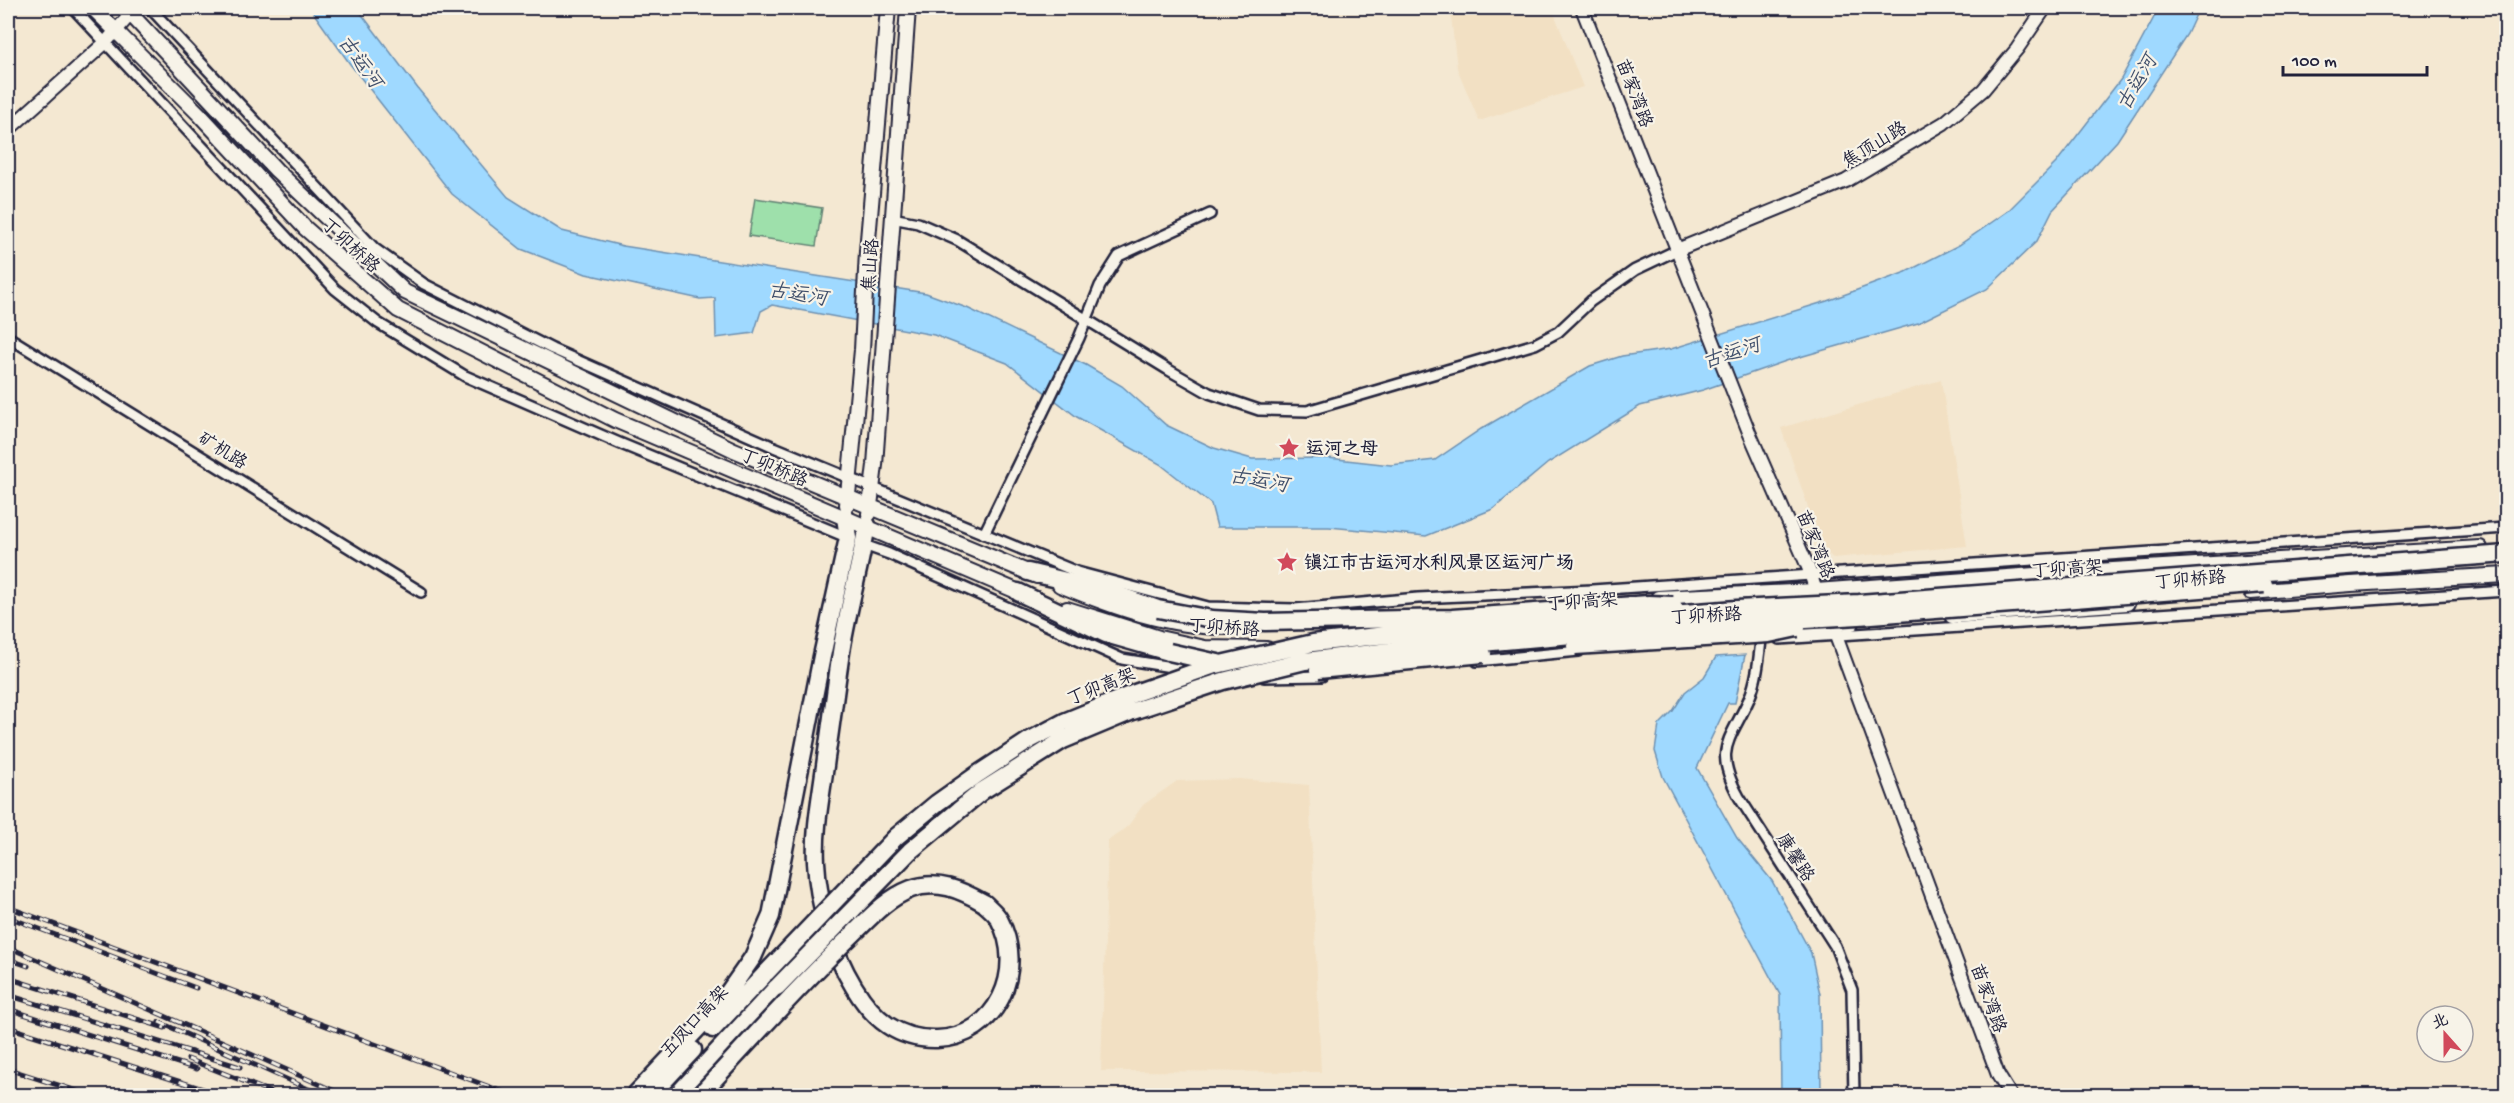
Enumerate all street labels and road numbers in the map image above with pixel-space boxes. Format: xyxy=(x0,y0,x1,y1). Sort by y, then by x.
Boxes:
street label: 苗家湾路 xyxy=(1610,56,1656,131)
street label: 焦顶山路 xyxy=(1839,118,1912,174)
street label: 丁卯桥路 xyxy=(316,214,384,279)
street label: 焦山路 xyxy=(859,237,885,293)
street label: 矿机路 xyxy=(193,428,251,475)
street label: 丁卯桥路 xyxy=(736,445,811,493)
street label: 苗家湾路 xyxy=(1790,507,1838,582)
street label: 丁卯高架 xyxy=(2030,557,2104,583)
street label: 丁卯桥路 xyxy=(2153,567,2227,595)
street label: 丁卯高架 xyxy=(1545,590,1619,616)
street label: 丁卯桥路 xyxy=(1670,604,1743,630)
street label: 丁卯桥路 xyxy=(1187,616,1261,642)
street label: 丁卯高架 xyxy=(1064,664,1139,712)
street label: 康馨路 xyxy=(1770,829,1819,887)
street label: 苗家湾路 xyxy=(1964,961,2010,1036)
street label: 五凤口高架 xyxy=(657,982,734,1063)

